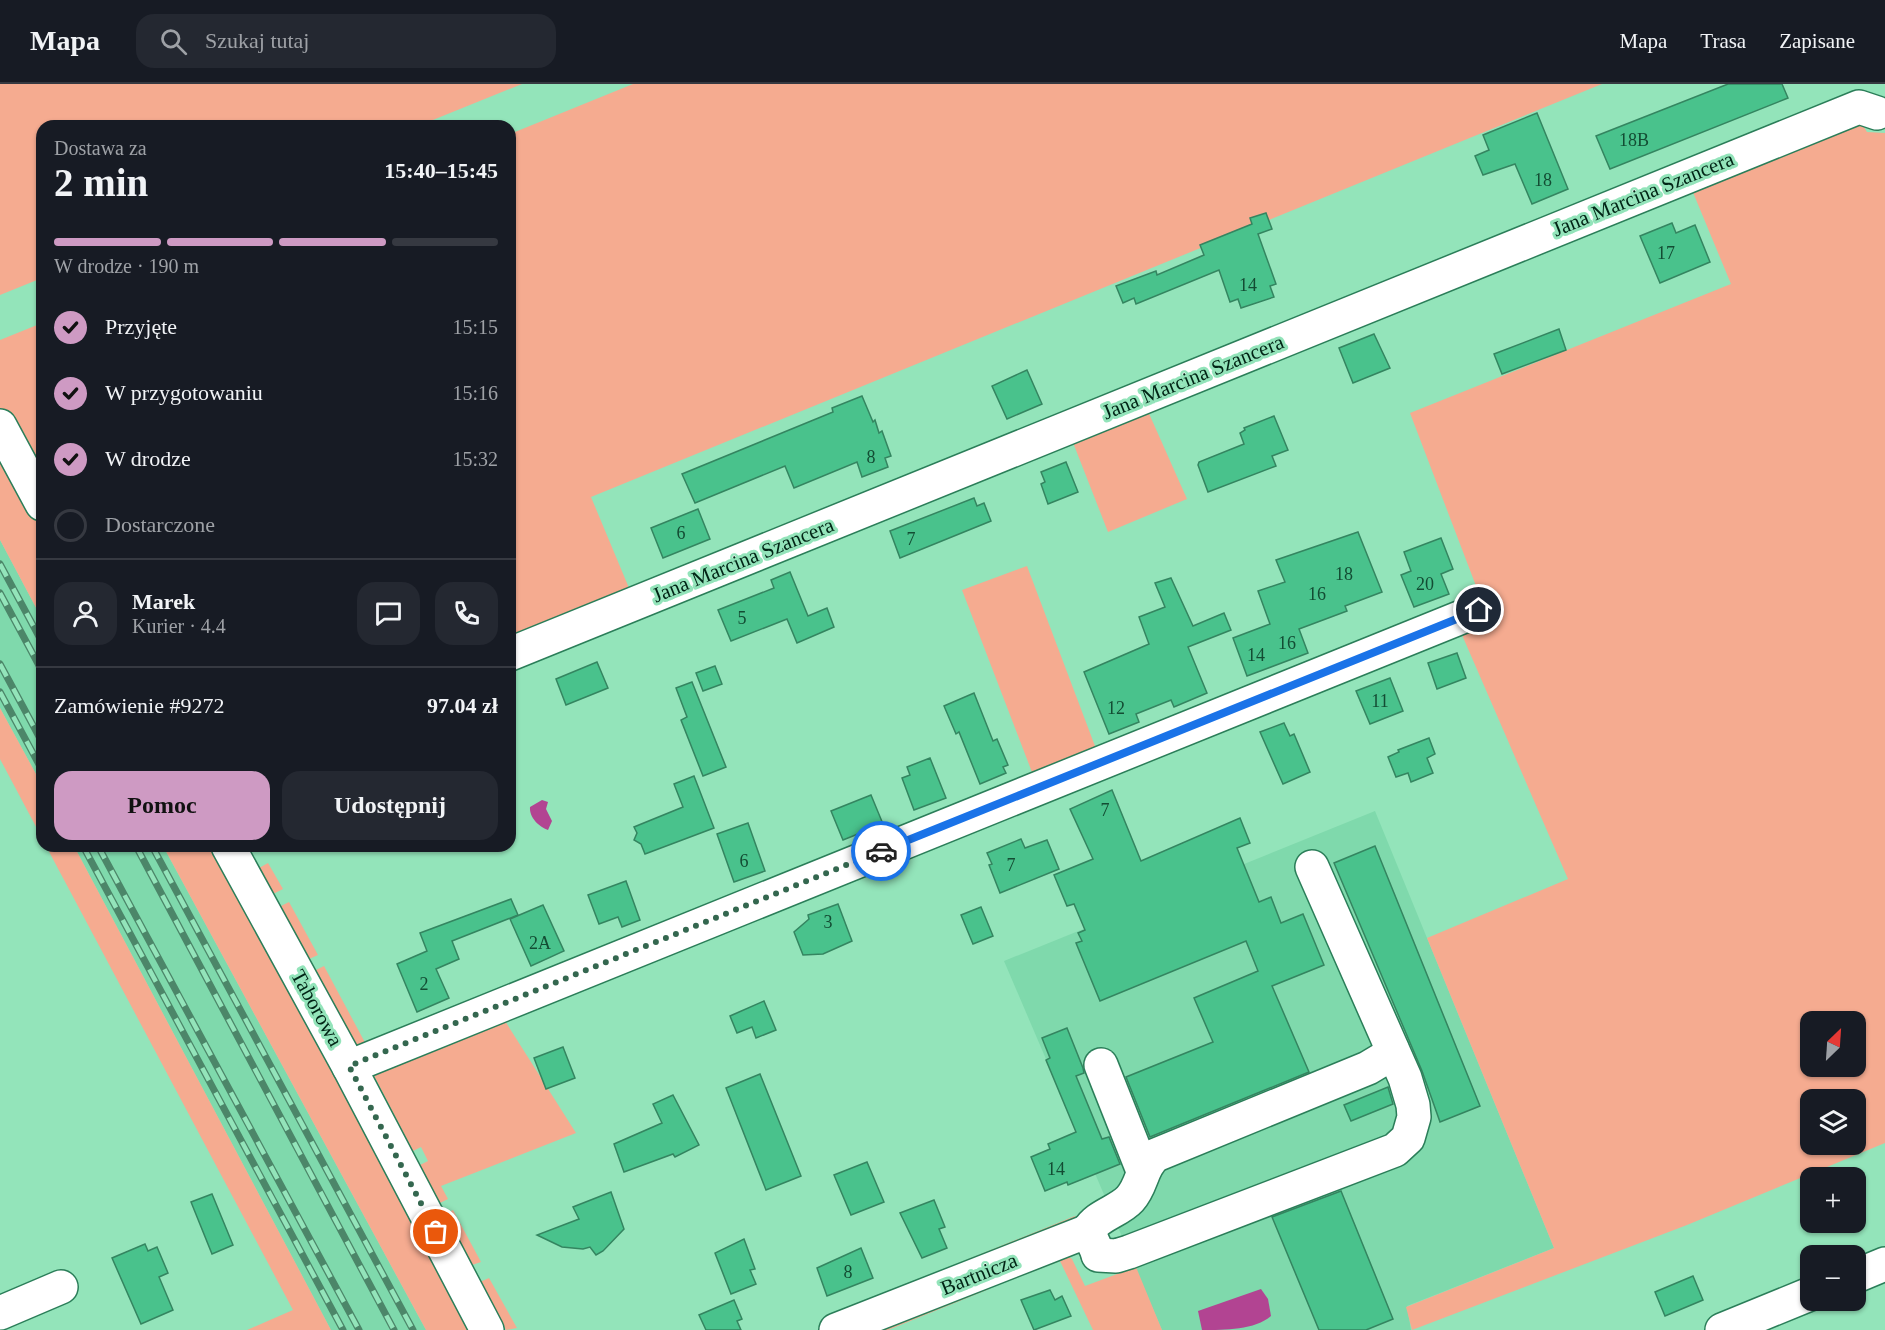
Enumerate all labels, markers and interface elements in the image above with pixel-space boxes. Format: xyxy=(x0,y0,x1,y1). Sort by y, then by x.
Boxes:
search box xyxy=(136,14,556,68)
text: Mapa xyxy=(30,25,100,56)
icon: search xyxy=(157,25,190,58)
text: Szukaj tutaj xyxy=(205,28,309,53)
text: Mapa xyxy=(1619,29,1667,53)
text: Trasa xyxy=(1700,29,1746,53)
text: Zapisane xyxy=(1779,29,1855,53)
house number: 18B xyxy=(1619,130,1649,150)
text: Dostawa za xyxy=(54,137,147,159)
street label: Jana Marcina Szancera xyxy=(1549,146,1738,241)
text: 15:40–15:45 xyxy=(384,158,498,183)
text: 2 min xyxy=(54,161,148,204)
house number: 18 xyxy=(1534,170,1552,190)
house number: 17 xyxy=(1657,243,1675,263)
text: W drodze · 190 m xyxy=(54,255,199,277)
house number: 14 xyxy=(1239,275,1257,295)
icon: check xyxy=(54,311,87,344)
text: Przyjęte xyxy=(105,314,177,339)
text: 15:15 xyxy=(452,316,498,338)
street label: Jana Marcina Szancera xyxy=(1099,329,1288,424)
icon: check xyxy=(54,377,87,410)
text: W przygotowaniu xyxy=(105,380,263,405)
text: 15:16 xyxy=(452,382,498,404)
icon: check xyxy=(54,443,87,476)
text: W drodze xyxy=(105,446,191,471)
house number: 8 xyxy=(867,447,876,467)
text: 15:32 xyxy=(452,448,498,470)
text: Dostarczone xyxy=(105,512,215,537)
street label: Jana Marcina Szancera xyxy=(649,512,838,607)
house number: 6 xyxy=(677,523,686,543)
house number: 7 xyxy=(907,529,916,549)
house number: 18 xyxy=(1335,564,1353,584)
house number: 20 xyxy=(1416,574,1434,594)
button: person xyxy=(54,582,117,645)
button: chat xyxy=(357,582,420,645)
button: phone xyxy=(435,582,498,645)
house number: 16 xyxy=(1308,584,1326,604)
pin xyxy=(1453,584,1504,635)
text: Marek xyxy=(132,589,195,614)
icon: home xyxy=(1462,593,1495,626)
house number: 5 xyxy=(738,608,747,628)
text: Kurier · 4.4 xyxy=(132,615,226,637)
house number: 16 xyxy=(1278,633,1296,653)
house number: 14 xyxy=(1247,645,1265,665)
house number: 11 xyxy=(1371,691,1389,711)
text: Zamówienie #9272 xyxy=(54,693,224,718)
text: 97.04 zł xyxy=(427,693,498,718)
house number: 12 xyxy=(1107,698,1125,718)
button: Pomoc xyxy=(54,771,270,840)
button: Udostępnij xyxy=(282,771,498,840)
house number: 7 xyxy=(1101,800,1110,820)
courier xyxy=(851,821,911,881)
icon: car xyxy=(865,835,898,868)
house number: 6 xyxy=(740,851,749,871)
house number: 7 xyxy=(1007,855,1016,875)
house number: 3 xyxy=(824,912,833,932)
house number: 2A xyxy=(529,933,551,953)
street label: Taborowa xyxy=(286,966,348,1051)
house number: 2 xyxy=(420,974,429,994)
north arrow xyxy=(1800,1011,1866,1077)
map controls xyxy=(1800,1011,1866,1311)
button: layers xyxy=(1800,1089,1866,1155)
house number: 14 xyxy=(1047,1159,1065,1179)
button: + xyxy=(1800,1167,1866,1233)
pin xyxy=(410,1206,461,1257)
icon: bag xyxy=(419,1215,452,1248)
button: − xyxy=(1800,1245,1866,1311)
street label: Bartnicza xyxy=(937,1248,1021,1300)
house number: 8 xyxy=(844,1262,853,1282)

